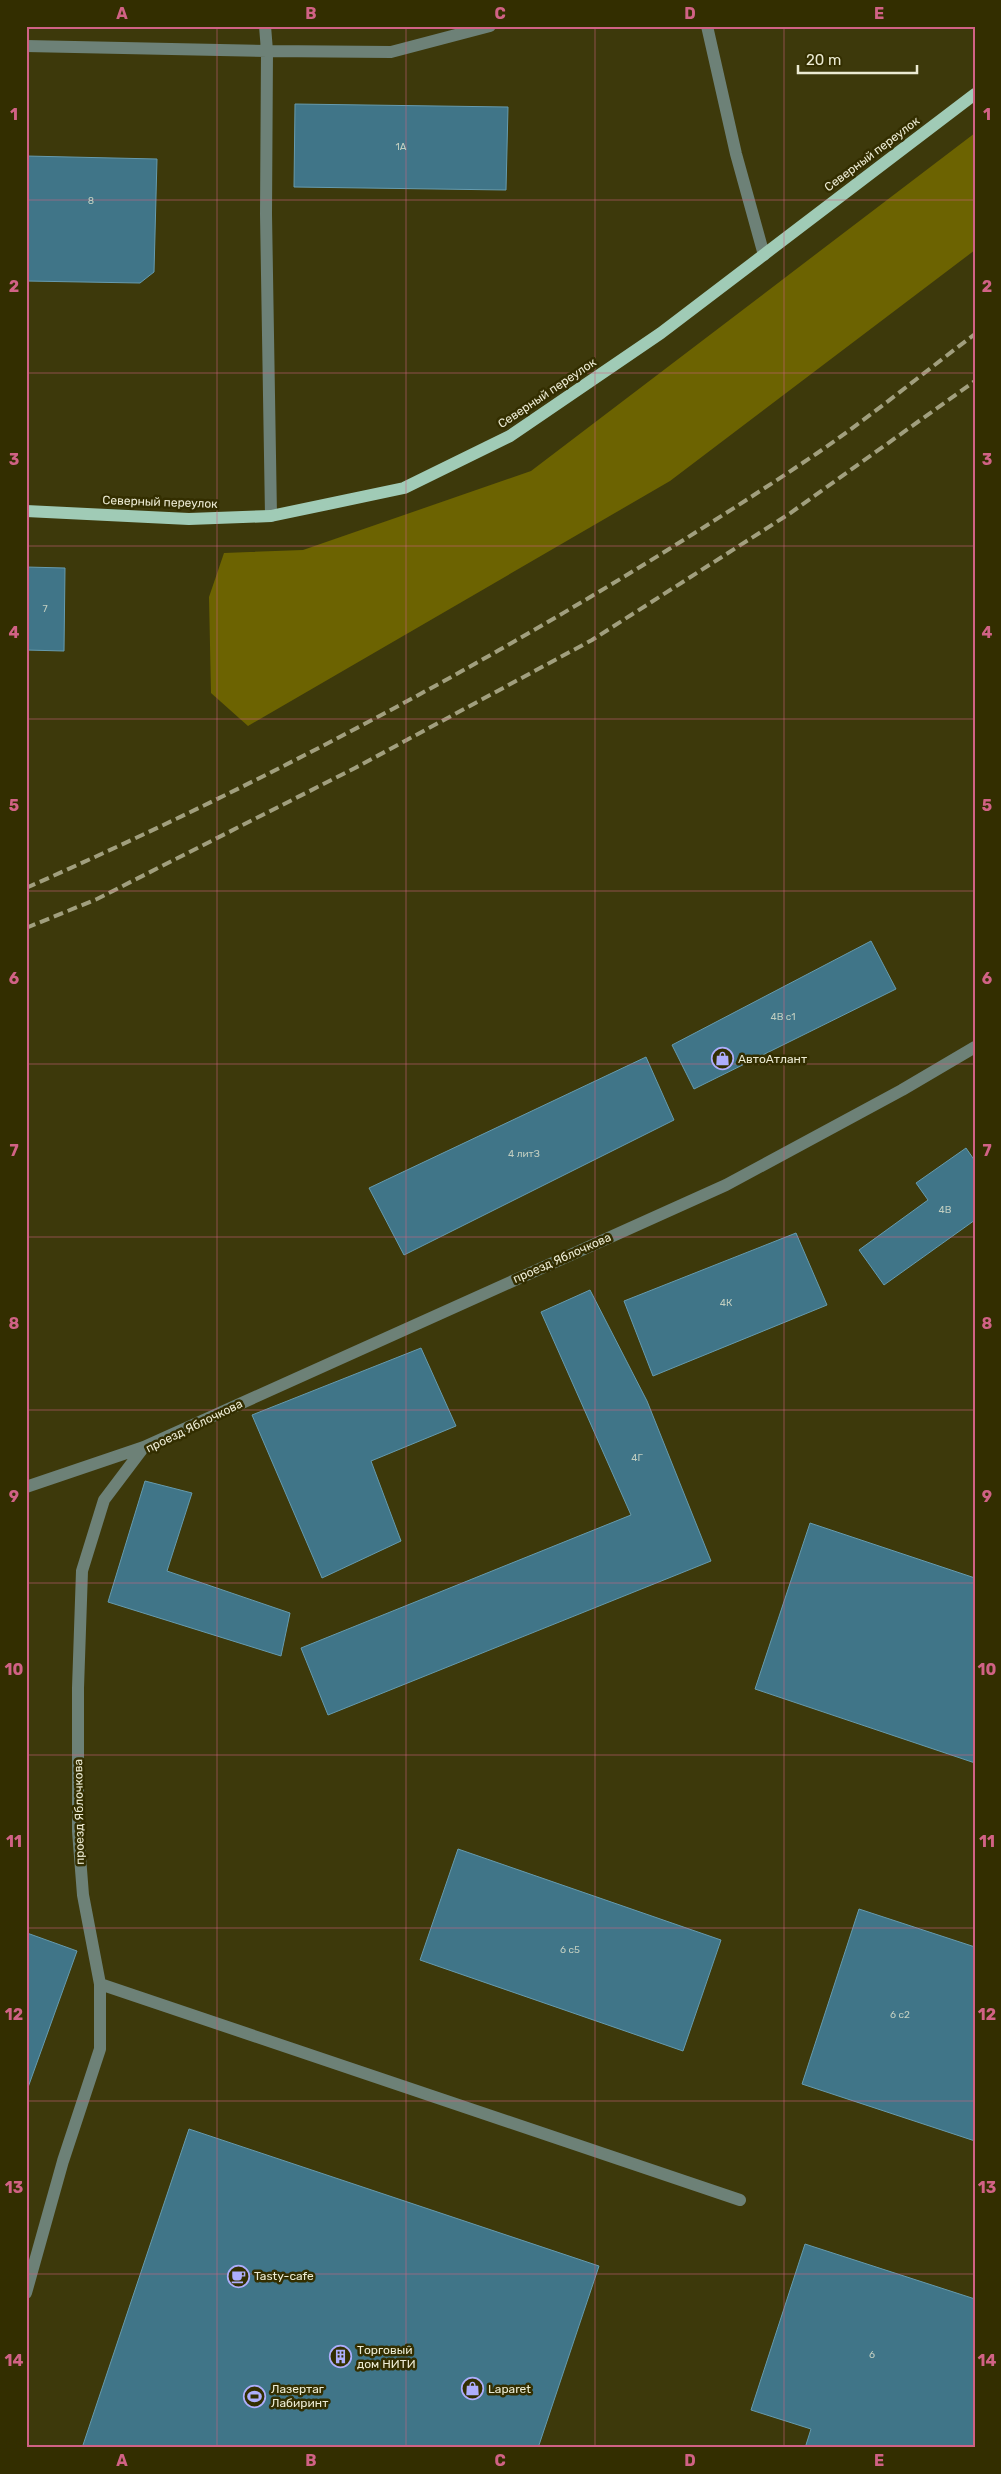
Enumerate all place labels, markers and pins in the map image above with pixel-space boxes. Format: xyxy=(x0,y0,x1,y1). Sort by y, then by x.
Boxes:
shop icon: АвтоАтлант xyxy=(710,1047,734,1071)
place label: АвтоАтлант xyxy=(738,1052,807,1066)
cafe icon: Tasty-cafe xyxy=(226,2264,250,2288)
place label: Tasty-cafe xyxy=(254,2269,314,2283)
place label: Торговый дом НИТИ xyxy=(357,2343,416,2371)
building icon: Торговый дом НИТИ xyxy=(329,2345,353,2369)
shop icon: Laparet xyxy=(460,2377,484,2401)
place label: Лазертаг Лабиринт xyxy=(271,2382,328,2410)
place label: Laparet xyxy=(488,2382,531,2396)
sports icon: Лазертаг Лабиринт xyxy=(243,2384,267,2408)

